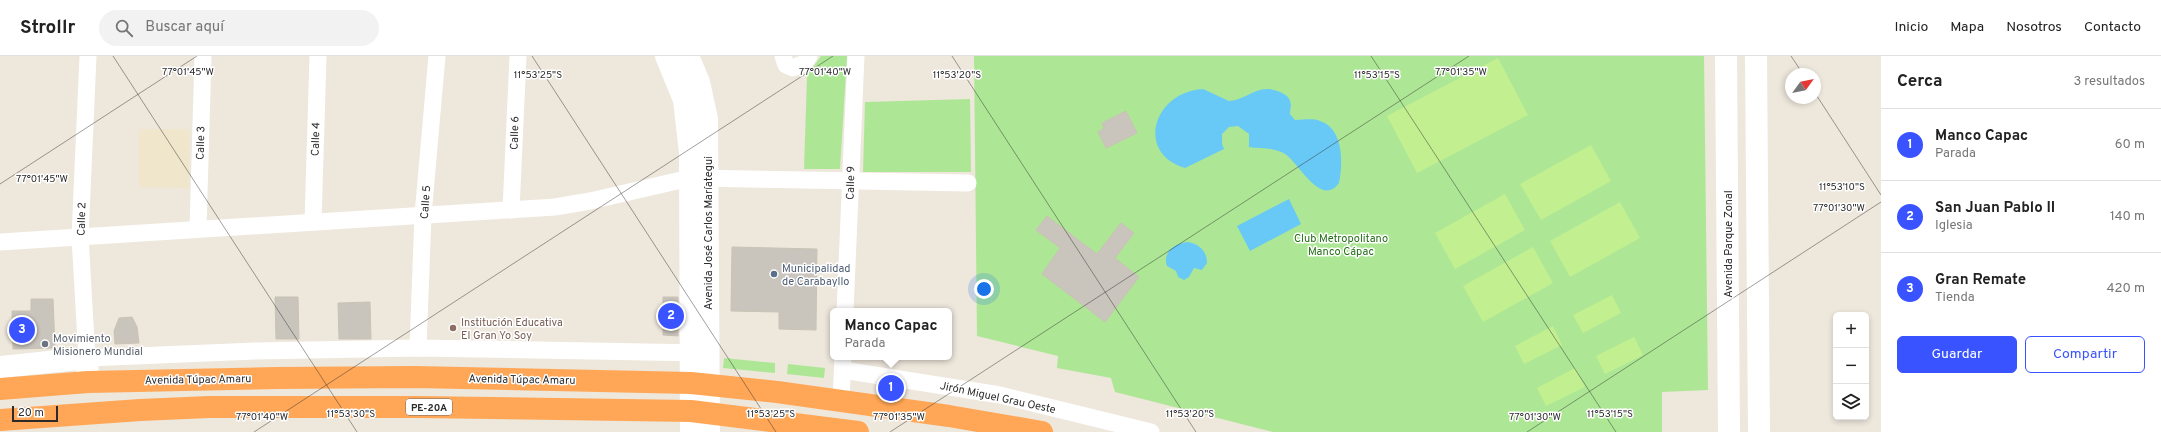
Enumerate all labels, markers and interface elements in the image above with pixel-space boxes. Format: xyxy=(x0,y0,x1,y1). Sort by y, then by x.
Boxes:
search box xyxy=(99,10,379,46)
text: Strollr xyxy=(20,16,75,40)
icon: search xyxy=(113,17,135,39)
text: Buscar aquí xyxy=(145,18,224,37)
text: Inicio xyxy=(1895,19,1928,36)
text: Mapa xyxy=(1950,19,1984,36)
text: Nosotros xyxy=(2006,19,2062,36)
text: Contacto xyxy=(2084,19,2141,36)
text: 77°01'45"W xyxy=(162,66,214,79)
text: 77°01'40"W xyxy=(799,66,851,79)
text: 77°01'35"W xyxy=(1435,66,1487,79)
north arrow xyxy=(1785,68,1821,104)
text: 11°53'25"S xyxy=(514,69,562,82)
text: 11°53'20"S xyxy=(933,69,981,82)
text: 11°53'15"S xyxy=(1354,69,1400,82)
text: Cerca xyxy=(1897,71,1943,93)
text: 3 resultados xyxy=(2073,74,2145,90)
street label: Calle 6 xyxy=(507,116,523,150)
street label: Calle 4 xyxy=(308,122,324,156)
street label: Calle 3 xyxy=(193,126,209,160)
text: Manco Capac xyxy=(1935,127,2028,146)
text: 1 xyxy=(1907,137,1913,153)
text: 60 m xyxy=(2115,137,2145,153)
text: Parada xyxy=(1935,146,1976,162)
street label: Avenida José Carlos Maríategui xyxy=(702,156,716,310)
street label: Calle 9 xyxy=(843,166,859,200)
text: 77°01'45"W xyxy=(16,173,68,186)
text: 11°53'10"S xyxy=(1819,181,1865,194)
street label: Calle 5 xyxy=(418,184,434,220)
street label: Avenida Parque Zonal xyxy=(1722,190,1736,298)
text: San Juan Pablo II xyxy=(1935,199,2055,218)
street label: Calle 2 xyxy=(74,202,90,236)
text: 77°01'30"W xyxy=(1813,202,1865,215)
text: 2 xyxy=(1906,209,1914,225)
text: 140 m xyxy=(2110,209,2145,225)
text: Iglesia xyxy=(1935,218,1973,234)
park label: Club Metropolitano Manco Cápac xyxy=(1294,232,1388,259)
place label: Municipalidad de Carabayllo xyxy=(782,262,851,289)
marker: Municipalidad de Carabayllo xyxy=(769,269,779,279)
text: Gran Remate xyxy=(1935,271,2026,290)
your location xyxy=(974,279,994,299)
text: 3 xyxy=(1906,281,1914,297)
text: 420 m xyxy=(2107,281,2145,297)
text: Tienda xyxy=(1935,290,1975,306)
pin: 2 xyxy=(658,301,684,331)
popup xyxy=(830,308,952,360)
map controls xyxy=(1833,312,1869,420)
button: + xyxy=(1833,312,1869,348)
pin: 3 xyxy=(9,315,35,345)
place label: Institución Educativa El Gran Yo Soy xyxy=(461,316,563,343)
text: Manco Capac xyxy=(844,317,938,336)
marker: Institución Educativa El Gran Yo Soy xyxy=(448,323,458,333)
place label: Movimiento Misionero Mundial xyxy=(53,332,143,359)
text: Parada xyxy=(844,336,885,352)
button: Guardar xyxy=(1897,336,2017,373)
button: Compartir xyxy=(2025,336,2145,373)
marker: Movimiento Misionero Mundial xyxy=(40,339,50,349)
button: − xyxy=(1833,348,1869,384)
street label: Avenida Túpac Amaru xyxy=(144,372,252,388)
street label: Avenida Túpac Amaru xyxy=(468,372,576,388)
pin: 1 xyxy=(878,373,904,403)
street label: Jirón Miguel Grau Oeste xyxy=(939,379,1057,417)
button: layers xyxy=(1833,384,1869,420)
road number: PE-20A xyxy=(406,399,452,415)
scale bar xyxy=(12,404,58,423)
text: 20 m xyxy=(18,406,44,420)
text: 11°53'30"S xyxy=(327,408,375,421)
text: 11°53'25"S xyxy=(747,408,795,421)
text: 11°53'20"S xyxy=(1166,408,1214,421)
text: 11°53'15"S xyxy=(1587,408,1633,421)
text: 77°01'40"W xyxy=(236,411,288,424)
text: 77°01'35"W xyxy=(873,411,925,424)
text: 77°01'30"W xyxy=(1509,411,1561,424)

